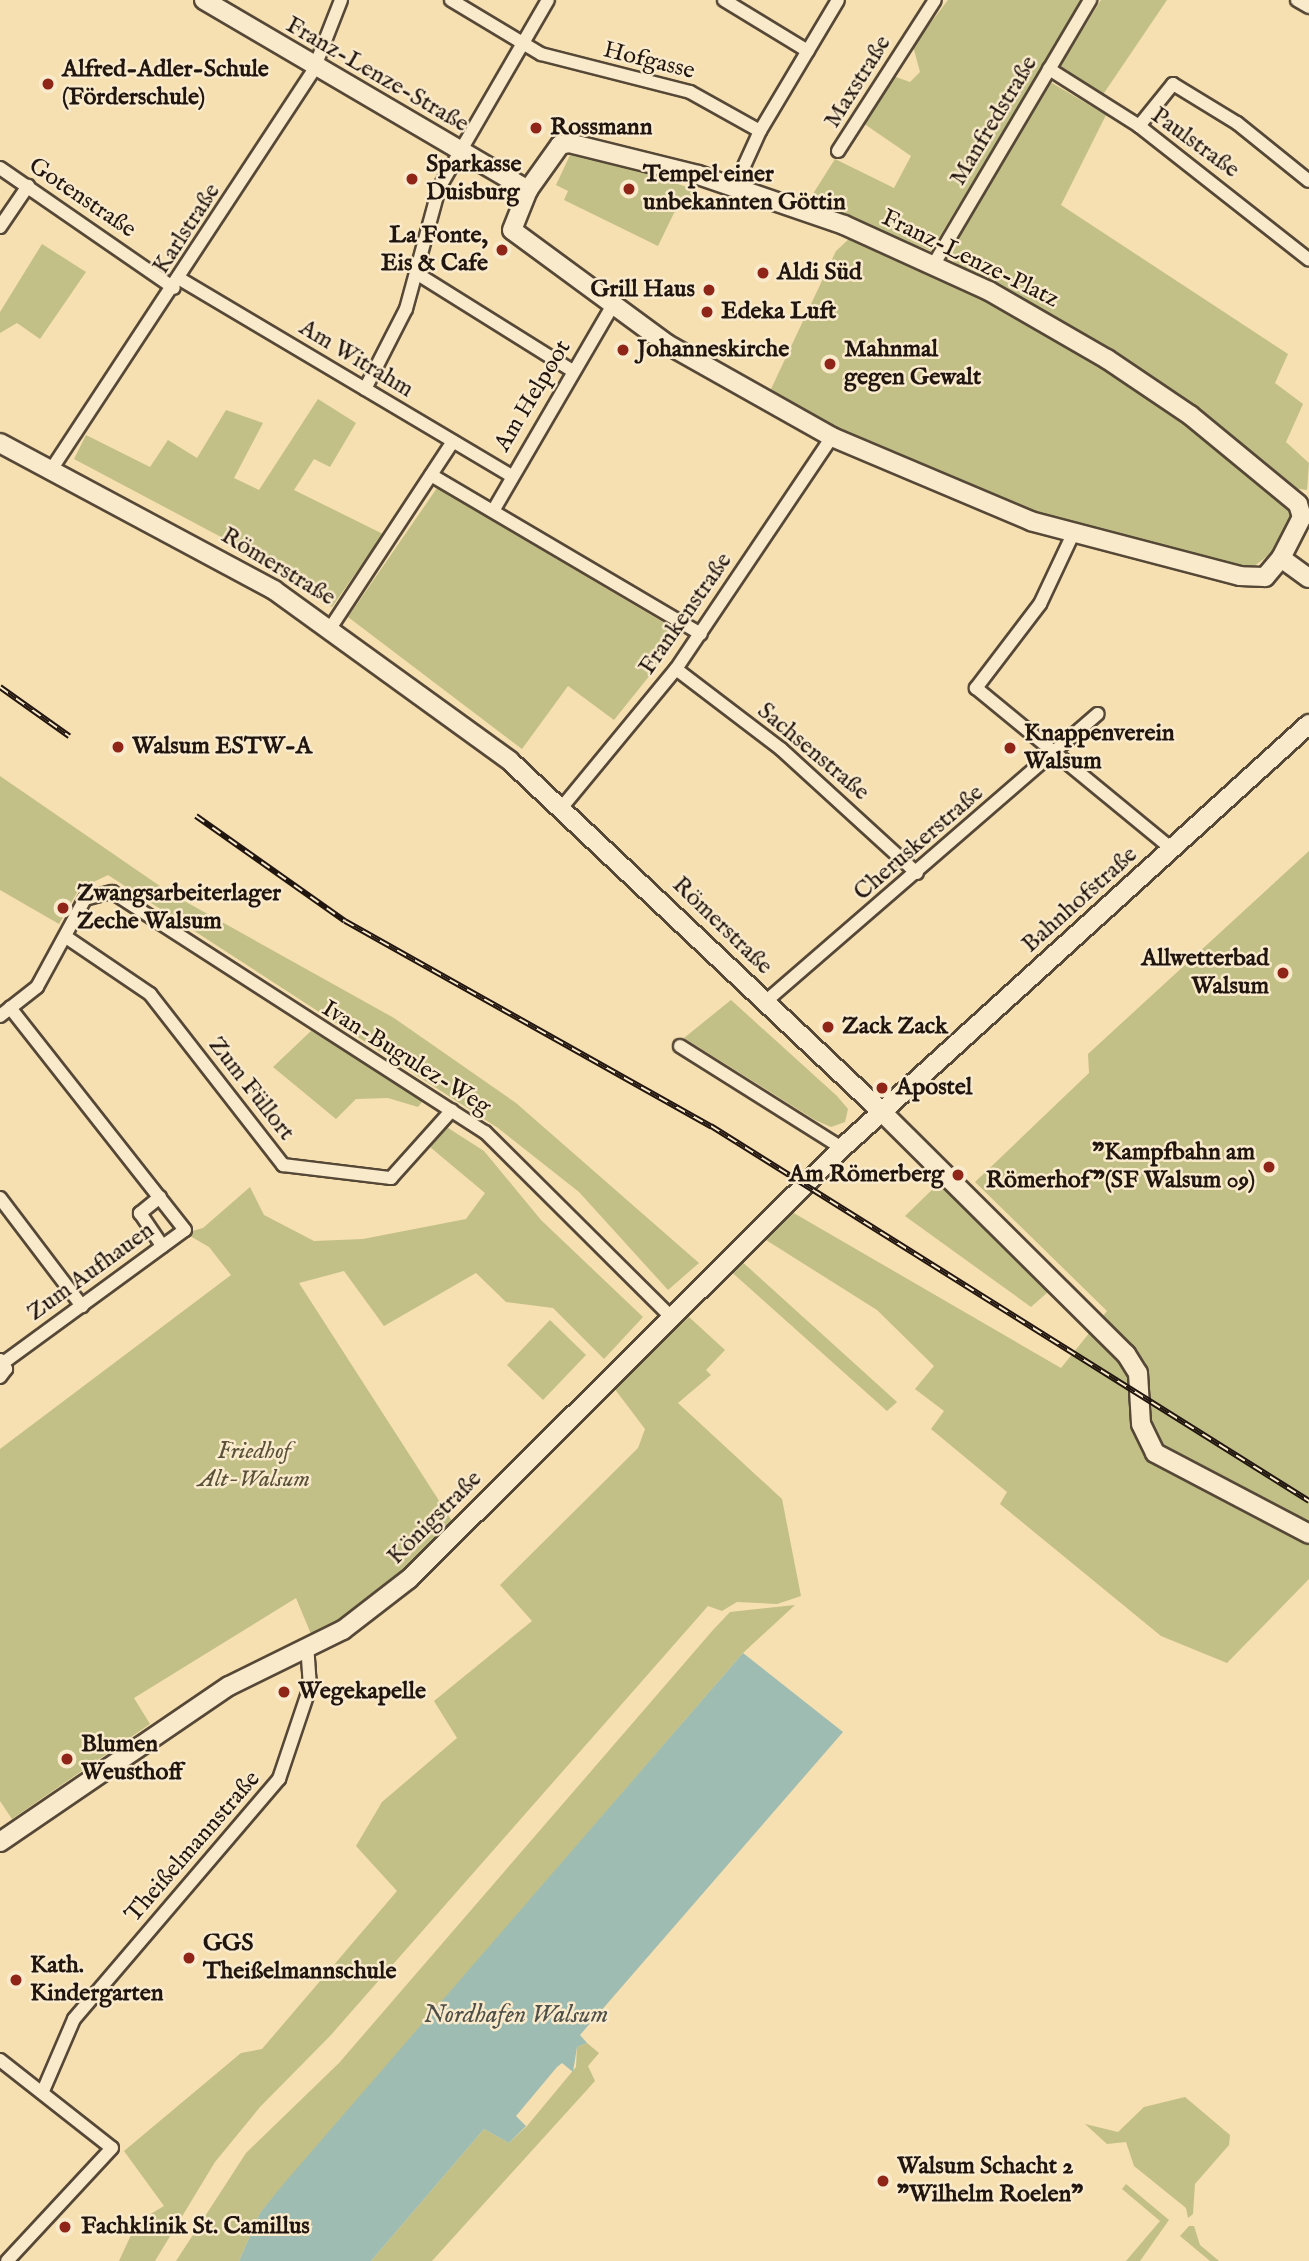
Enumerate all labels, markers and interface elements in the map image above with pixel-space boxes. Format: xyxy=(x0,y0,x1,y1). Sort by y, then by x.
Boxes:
street label: Franz-Lenze-Straße xyxy=(280,11,474,139)
street label: Maxstraße xyxy=(818,30,898,134)
street label: Hofgasse xyxy=(600,36,698,86)
street label: Manfredstraße xyxy=(944,51,1044,191)
place label: Alfred-Adler-Schule (Förderschule) xyxy=(62,56,269,112)
marker: Alfred-Adler-Schule (Förderschule) xyxy=(40,76,56,92)
street label: Paulstraße xyxy=(1145,101,1245,185)
place label: Rossmann xyxy=(550,114,652,142)
marker: Rossmann xyxy=(528,120,544,136)
place label: Sparkasse Duisburg xyxy=(426,151,522,207)
street label: Gotenstraße xyxy=(23,152,141,244)
place label: Tempel einer unbekannten Göttin xyxy=(643,161,846,217)
marker: Sparkasse Duisburg xyxy=(404,171,420,187)
street label: Karlstraße xyxy=(147,178,227,280)
marker: Tempel einer unbekannten Göttin xyxy=(621,181,637,197)
street label: Franz-Lenze-Platz xyxy=(877,204,1063,314)
place label: La Fonte, Eis & Cafe xyxy=(381,222,488,278)
marker: La Fonte, Eis & Cafe xyxy=(494,242,510,258)
place label: Aldi Süd xyxy=(777,259,862,287)
marker: Aldi Süd xyxy=(755,265,771,281)
place label: Grill Haus xyxy=(590,276,695,304)
marker: Grill Haus xyxy=(701,282,717,298)
place label: Edeka Luft xyxy=(721,298,836,326)
marker: Edeka Luft xyxy=(699,304,715,320)
street label: Am Witrahm xyxy=(294,314,418,404)
street label: Am Helpoot xyxy=(488,335,578,457)
place label: Johanneskirche xyxy=(637,336,789,364)
place label: Mahnmal gegen Gewalt xyxy=(844,336,981,392)
marker: Johanneskirche xyxy=(615,342,631,358)
marker: Mahnmal gegen Gewalt xyxy=(822,356,838,372)
street label: Römerstraße xyxy=(215,522,341,612)
street label: Frankenstraße xyxy=(633,547,739,681)
street label: Sachsenstraße xyxy=(751,697,875,807)
place label: Knappenverein Walsum xyxy=(1024,720,1175,776)
place label: Walsum ESTW-A xyxy=(132,733,312,761)
marker: Walsum ESTW-A xyxy=(110,739,126,755)
marker: Knappenverein Walsum xyxy=(1002,740,1018,756)
street label: Cheruskerstraße xyxy=(848,779,990,907)
street label: Bahnhofstraße xyxy=(1016,841,1144,959)
street label: Römerstraße xyxy=(666,871,778,981)
place label: Zwangsarbeiterlager Zeche Walsum xyxy=(77,880,281,936)
marker: Zwangsarbeiterlager Zeche Walsum xyxy=(55,900,71,916)
place label: Allwetterbad Walsum xyxy=(1141,945,1269,1001)
marker: Allwetterbad Walsum xyxy=(1275,965,1291,981)
street label: Ivan-Bugulez-Weg xyxy=(316,994,496,1122)
place label: Zack Zack xyxy=(842,1013,948,1041)
marker: Zack Zack xyxy=(820,1019,836,1035)
street label: Zum Füllort xyxy=(202,1031,300,1147)
place label: Apostel xyxy=(896,1074,972,1102)
marker: Apostel xyxy=(874,1080,890,1096)
place label: "Kampfbahn am Römerhof"(SF Walsum 09) xyxy=(986,1139,1255,1195)
marker: "Kampfbahn am Römerhof"(SF Walsum 09) xyxy=(1261,1159,1277,1175)
place label: Am Römerberg xyxy=(789,1161,944,1189)
marker: Am Römerberg xyxy=(950,1167,966,1183)
street label: Zum Aufhauen xyxy=(22,1216,160,1328)
park label: Friedhof Alt-Walsum xyxy=(198,1438,310,1494)
street label: Königstraße xyxy=(382,1465,488,1571)
place label: Wegekapelle xyxy=(298,1678,426,1706)
marker: Wegekapelle xyxy=(276,1684,292,1700)
place label: Blumen Weusthoff xyxy=(81,1731,183,1787)
marker: Blumen Weusthoff xyxy=(59,1751,75,1767)
street label: Theißelmannstraße xyxy=(119,1765,267,1929)
place label: GGS Theißelmannschule xyxy=(203,1930,396,1986)
marker: GGS Theißelmannschule xyxy=(181,1950,197,1966)
place label: Kath. Kindergarten xyxy=(30,1952,163,2008)
marker: Kath. Kindergarten xyxy=(8,1972,24,1988)
water label: Nordhafen Walsum xyxy=(424,1999,608,2031)
place label: Walsum Schacht 2 "Wilhelm Roelen" xyxy=(897,2153,1083,2209)
marker: Walsum Schacht 2 "Wilhelm Roelen" xyxy=(875,2173,891,2189)
place label: Fachklinik St. Camillus xyxy=(81,2213,310,2241)
marker: Fachklinik St. Camillus xyxy=(55,2217,75,2237)

